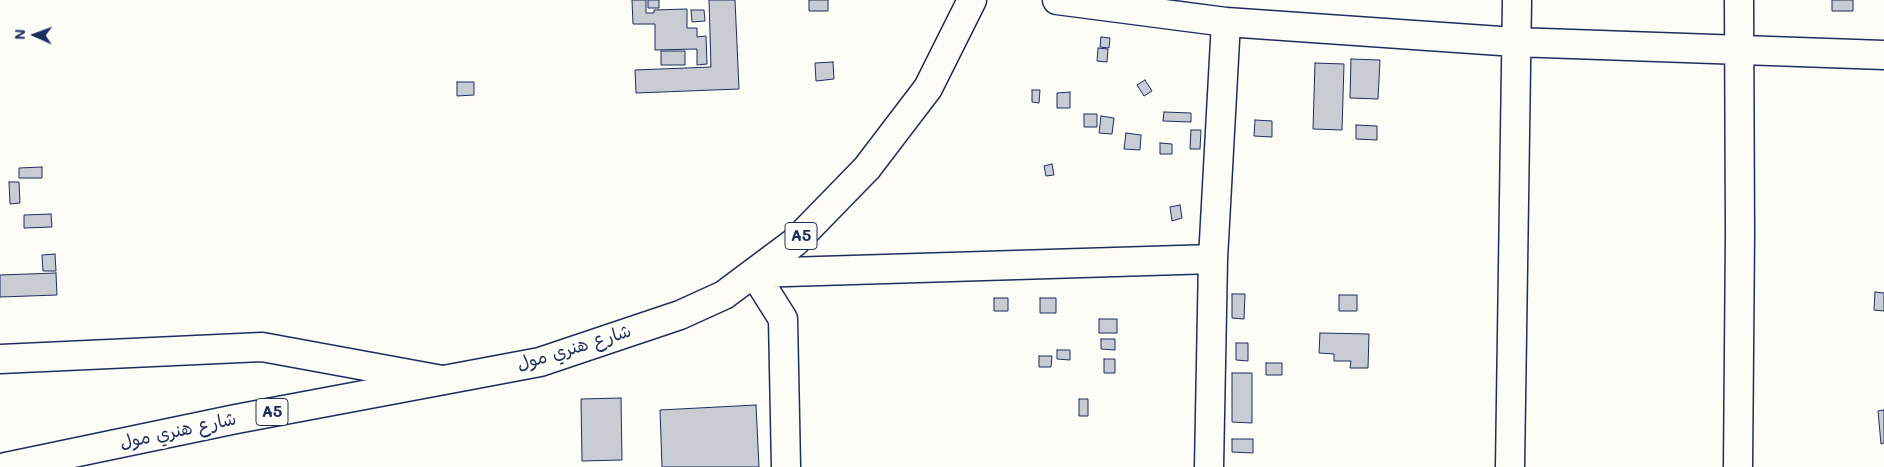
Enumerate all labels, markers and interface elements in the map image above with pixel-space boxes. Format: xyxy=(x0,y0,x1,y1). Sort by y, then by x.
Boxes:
north arrow xyxy=(10,10,60,60)
text: N xyxy=(10,29,29,40)
road number: A5 xyxy=(785,222,817,250)
street label: شارع هنري مول xyxy=(514,320,634,376)
road number: A5 xyxy=(256,398,288,426)
street label: شارع هنري مول xyxy=(118,408,238,454)

